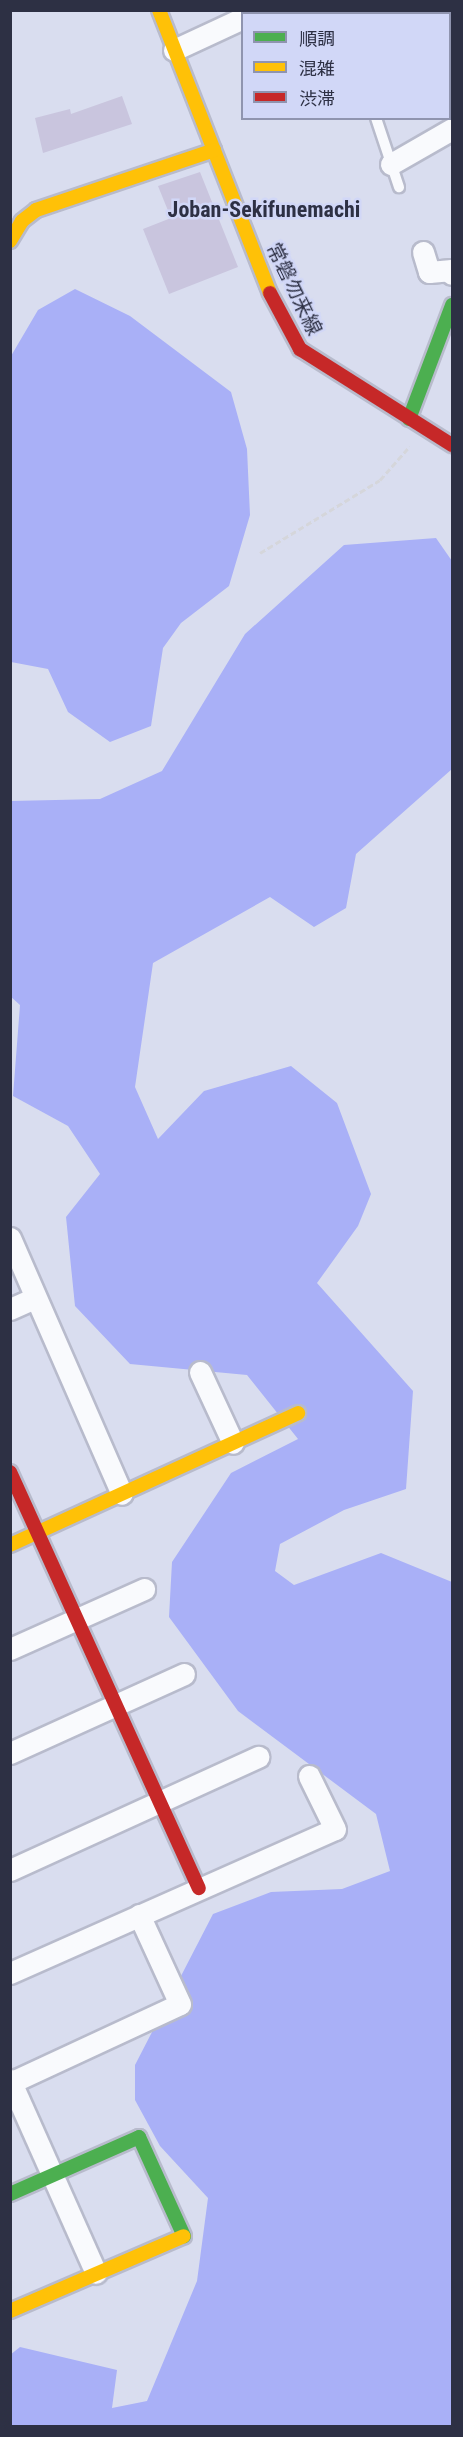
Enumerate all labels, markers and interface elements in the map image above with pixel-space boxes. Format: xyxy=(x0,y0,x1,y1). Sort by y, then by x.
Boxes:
legend xyxy=(241,12,451,120)
text: 順調 xyxy=(299,28,335,49)
text: 混雑 xyxy=(299,58,335,79)
text: 渋滞 xyxy=(299,88,335,109)
district label: Joban-Sekifunemachi xyxy=(168,197,360,223)
street label: 常磐勿来線 xyxy=(261,239,327,339)

